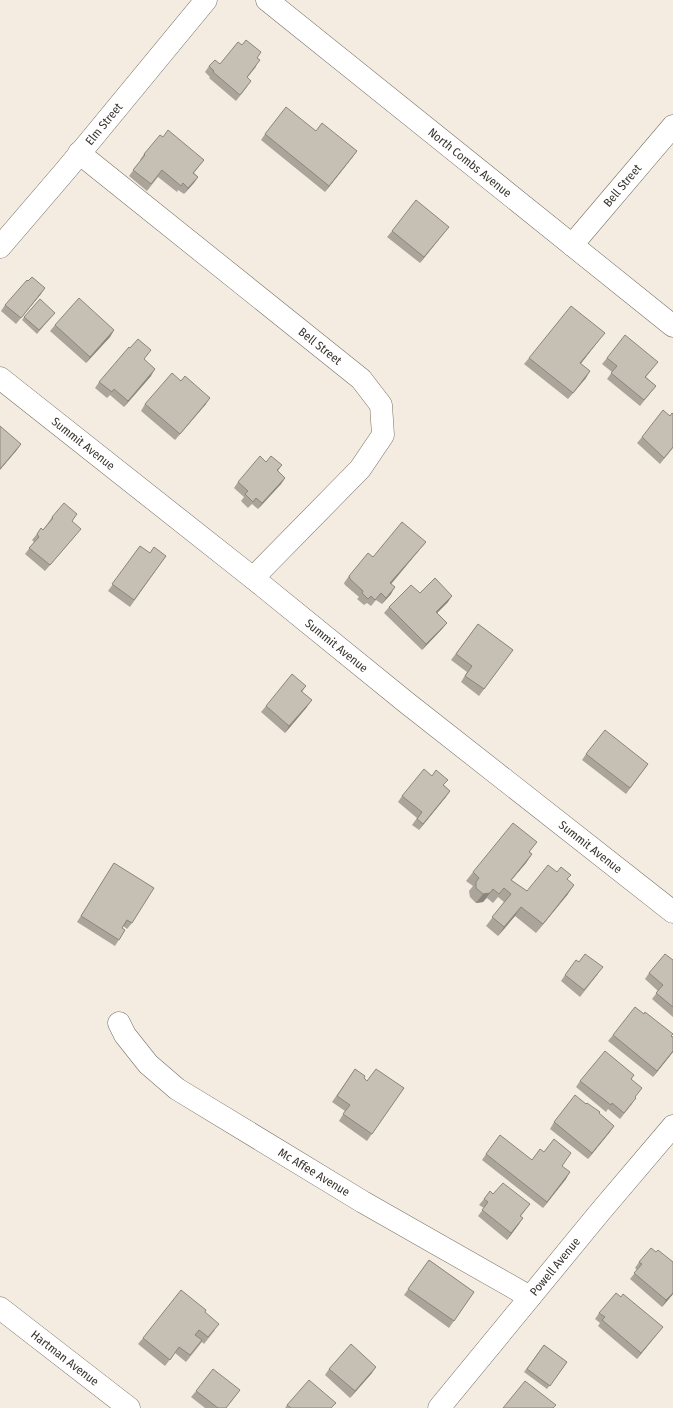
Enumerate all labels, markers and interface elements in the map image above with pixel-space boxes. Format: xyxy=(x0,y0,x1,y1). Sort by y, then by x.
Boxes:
street label: Elm Street xyxy=(82,100,125,148)
street label: North Combs Avenue xyxy=(425,125,514,200)
street label: Bell Street xyxy=(601,161,644,210)
street label: Bell Street xyxy=(296,325,345,368)
street label: Summit Avenue xyxy=(49,414,118,473)
street label: Summit Avenue xyxy=(302,616,371,675)
street label: Summit Avenue xyxy=(556,818,625,876)
street label: Mc Affee Avenue xyxy=(276,1145,352,1199)
street label: Powell Avenue xyxy=(527,1235,583,1299)
street label: Hartman Avenue xyxy=(28,1328,101,1389)

